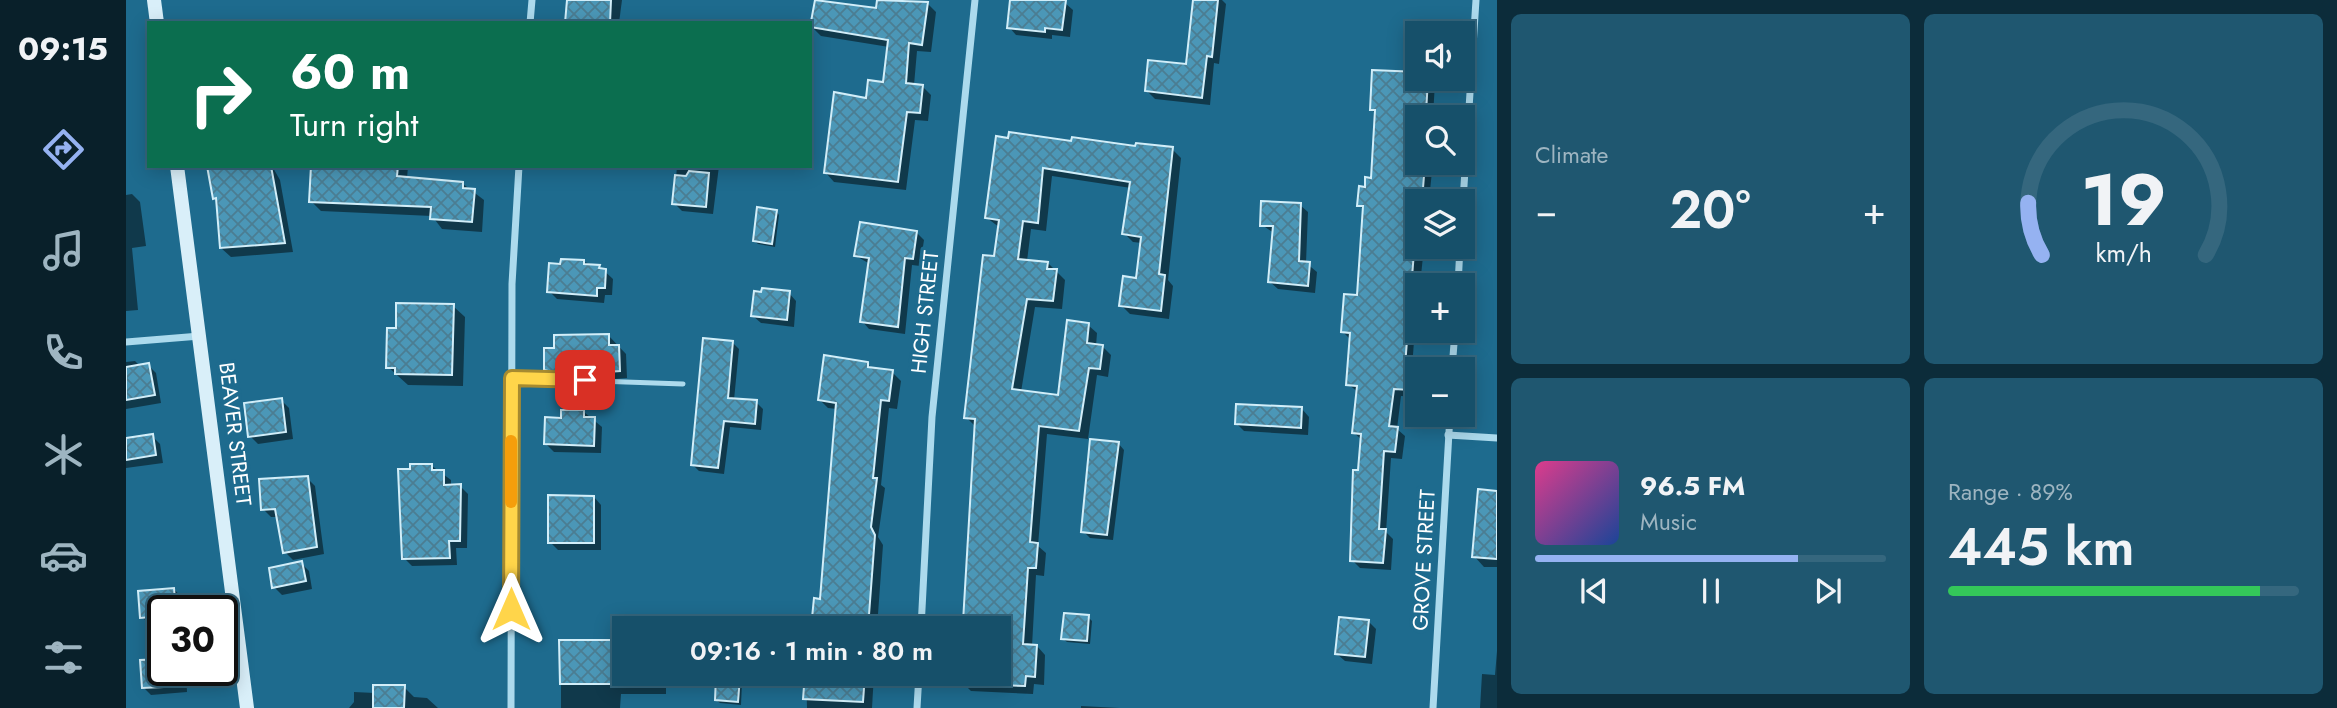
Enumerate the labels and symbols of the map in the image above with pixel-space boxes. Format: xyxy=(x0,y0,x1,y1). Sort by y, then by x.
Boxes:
street label: HIGH STREET xyxy=(904,249,946,375)
pin xyxy=(555,350,615,410)
street label: BEAVER STREET xyxy=(211,361,259,508)
street label: GROVE STREET xyxy=(1405,488,1443,631)
position arrow xyxy=(474,572,548,646)
speed limit sign: 30 xyxy=(147,595,238,686)

